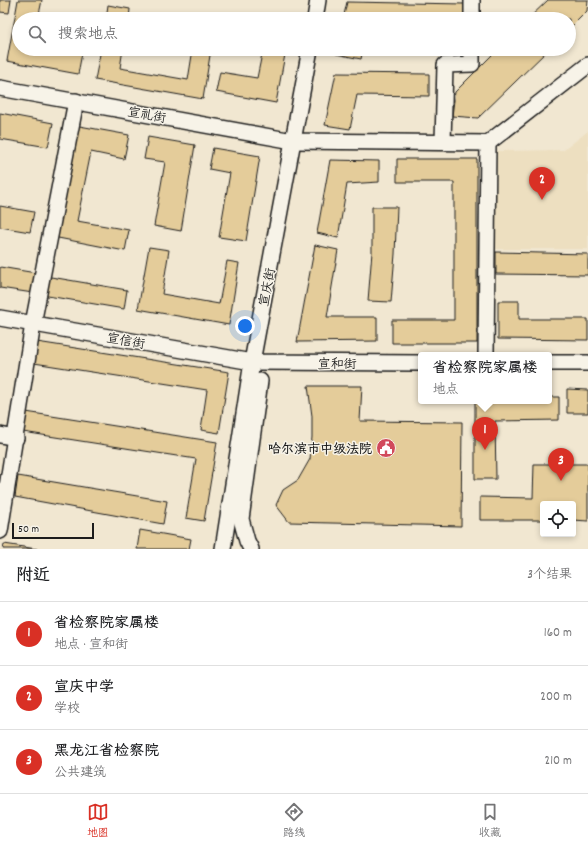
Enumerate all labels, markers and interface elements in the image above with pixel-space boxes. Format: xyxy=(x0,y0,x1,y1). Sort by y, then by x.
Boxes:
search box xyxy=(12,12,576,56)
icon: search xyxy=(26,23,48,45)
text: 搜索地点 xyxy=(58,24,118,46)
street label: 宣礼街 xyxy=(126,104,167,129)
pin: 2 xyxy=(529,167,555,200)
street label: 宣庆街 xyxy=(255,267,282,308)
your location xyxy=(235,316,255,336)
street label: 宣信街 xyxy=(105,330,146,355)
popup xyxy=(418,352,552,404)
street label: 宣和街 xyxy=(317,356,357,375)
text: 省检察院家属楼 xyxy=(432,358,538,380)
text: 地点 xyxy=(432,381,459,400)
pin: 1 xyxy=(472,417,498,450)
public building icon: 哈尔滨市中级法院 xyxy=(375,437,397,459)
place label: 哈尔滨市中级法院 xyxy=(268,441,372,460)
pin: 3 xyxy=(548,448,574,481)
map controls xyxy=(540,501,576,537)
button: locate xyxy=(540,501,576,537)
scale bar xyxy=(12,521,94,540)
text: 50 m xyxy=(18,522,39,538)
text: 附近 xyxy=(16,565,50,589)
text: 3个结果 xyxy=(527,566,572,585)
text: 省检察院家属楼 xyxy=(54,613,159,635)
text: 1 xyxy=(28,624,30,643)
text: 160 m xyxy=(544,624,572,643)
text: 地点 · 宣和街 xyxy=(54,636,128,655)
text: 宣庆中学 xyxy=(54,677,114,699)
text: 2 xyxy=(26,688,32,707)
text: 200 m xyxy=(540,688,572,707)
text: 学校 xyxy=(54,700,80,719)
text: 黑龙江省检察院 xyxy=(54,741,159,763)
text: 3 xyxy=(26,752,32,771)
text: 210 m xyxy=(544,752,572,771)
text: 公共建筑 xyxy=(54,764,106,783)
tab: 地图 xyxy=(87,801,109,842)
tab: 路线 xyxy=(283,801,305,842)
tab: 收藏 xyxy=(479,801,501,842)

